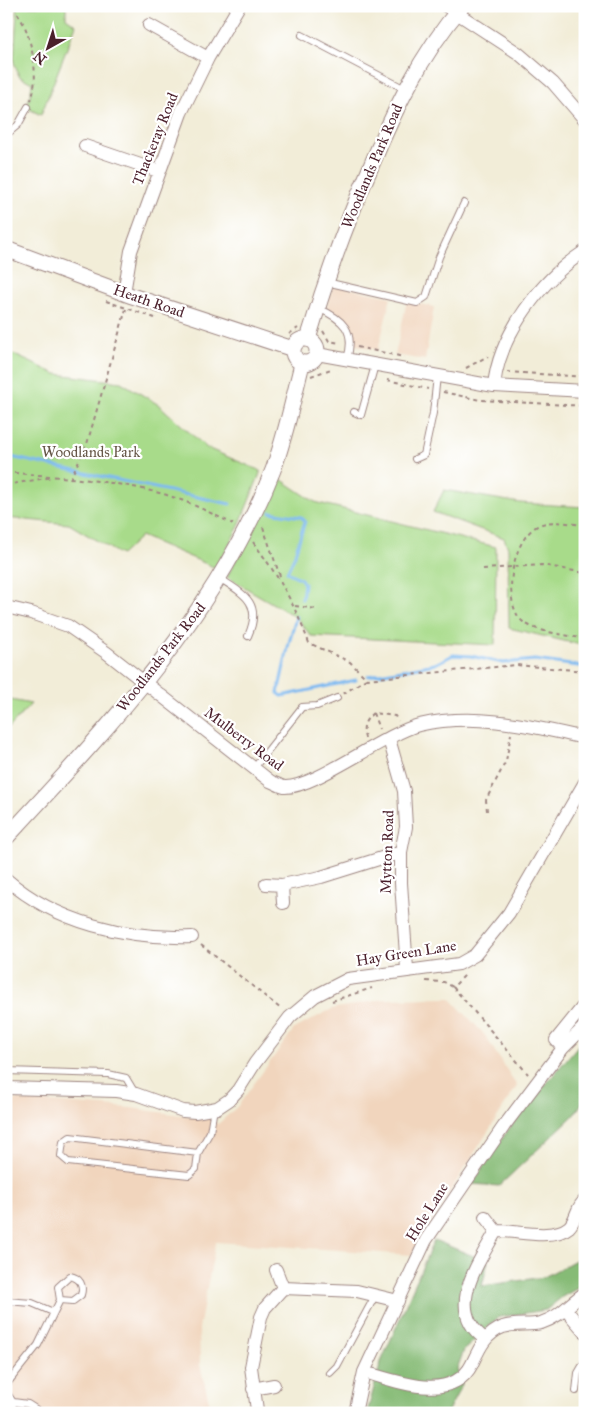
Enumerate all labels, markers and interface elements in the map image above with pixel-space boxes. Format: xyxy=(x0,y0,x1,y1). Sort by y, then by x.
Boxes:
north arrow xyxy=(22,22,72,72)
text: N xyxy=(30,47,50,68)
street label: Thackeray Road xyxy=(128,90,182,188)
street label: Woodlands Park Road xyxy=(338,101,407,231)
street label: Heath Road xyxy=(111,280,187,322)
park label: Woodlands Park xyxy=(42,443,140,461)
street label: Woodlands Park Road xyxy=(113,598,209,715)
street label: Mulberry Road xyxy=(201,703,287,775)
street label: Mytton Road xyxy=(377,809,397,894)
street label: Hay Green Lane xyxy=(354,936,458,970)
street label: Hole Lane xyxy=(402,1179,452,1245)

